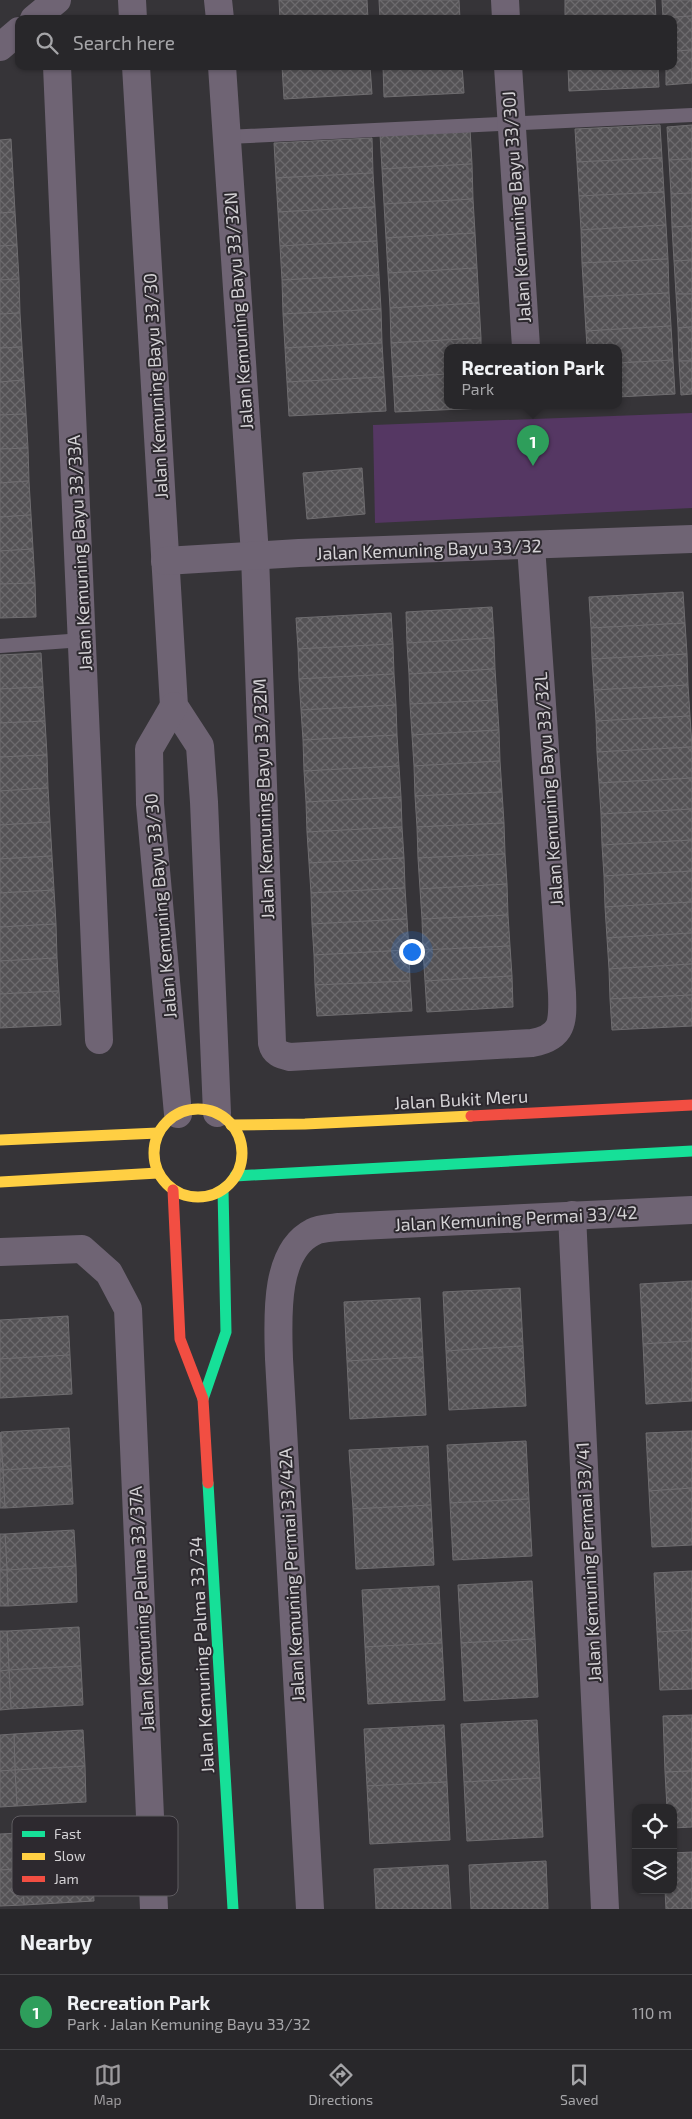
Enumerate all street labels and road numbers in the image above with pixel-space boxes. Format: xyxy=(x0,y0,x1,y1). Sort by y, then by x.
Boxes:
street label: Jalan Kemuning Bayu 33/30J xyxy=(497,90,535,324)
street label: Jalan Kemuning Bayu 33/32N xyxy=(219,191,257,431)
street label: Jalan Kemuning Bayu 33/30 xyxy=(138,272,172,500)
street label: Jalan Kemuning Bayu 33/33A xyxy=(62,433,96,672)
street label: Jalan Kemuning Bayu 33/32 xyxy=(316,534,542,564)
street label: Jalan Kemuning Bayu 33/32L xyxy=(529,671,567,907)
street label: Jalan Kemuning Bayu 33/32M xyxy=(248,678,278,920)
street label: Jalan Kemuning Bayu 33/30 xyxy=(139,792,181,1020)
street label: Jalan Bukit Meru xyxy=(393,1084,529,1114)
street label: Jalan Kemuning Permai 33/42 xyxy=(394,1201,638,1235)
street label: Jalan Kemuning Permai 33/41 xyxy=(571,1441,605,1683)
street label: Jalan Kemuning Permai 33/42A xyxy=(273,1447,309,1703)
street label: Jalan Kemuning Palma 33/37A xyxy=(124,1485,158,1732)
street label: Jalan Kemuning Palma 33/34 xyxy=(184,1536,218,1774)

